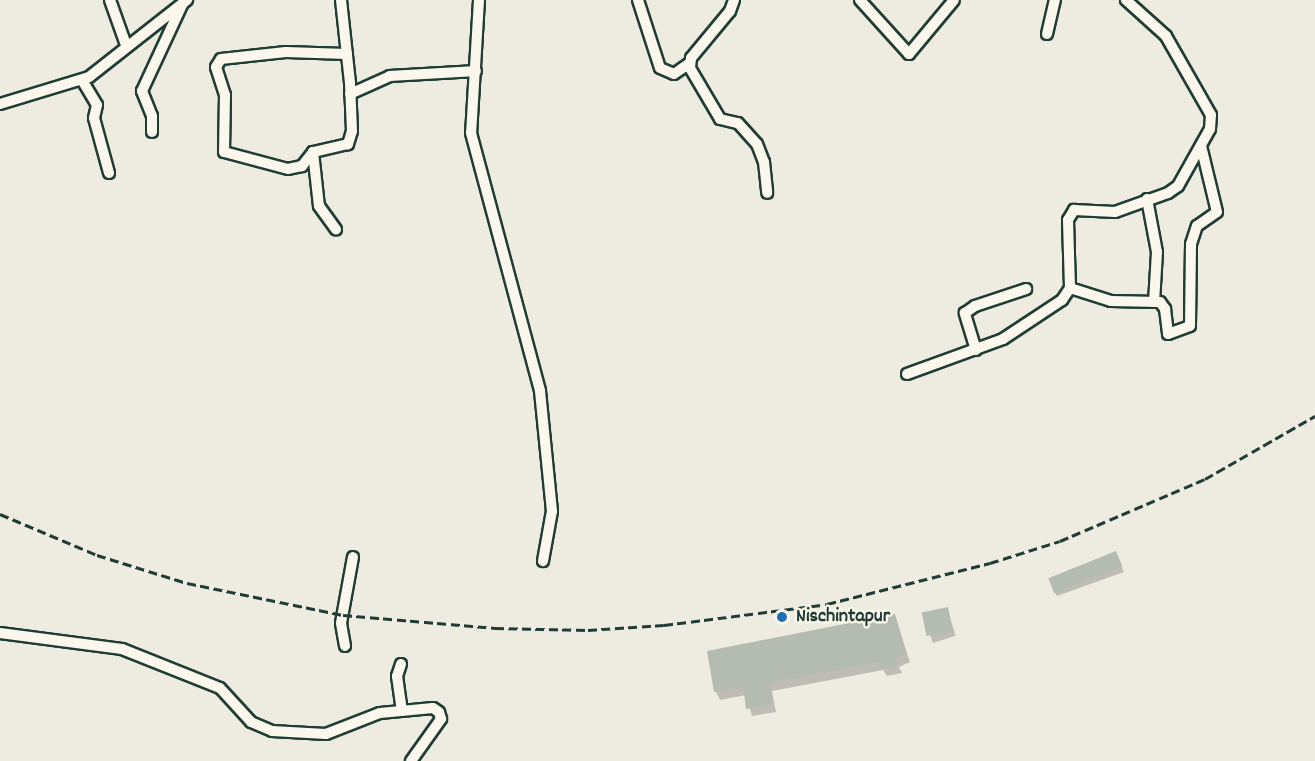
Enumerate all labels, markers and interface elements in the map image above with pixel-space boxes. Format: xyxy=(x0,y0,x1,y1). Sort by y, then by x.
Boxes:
place label: Nischintapur xyxy=(796,605,890,629)
marker: Nischintapur xyxy=(773,608,791,626)

